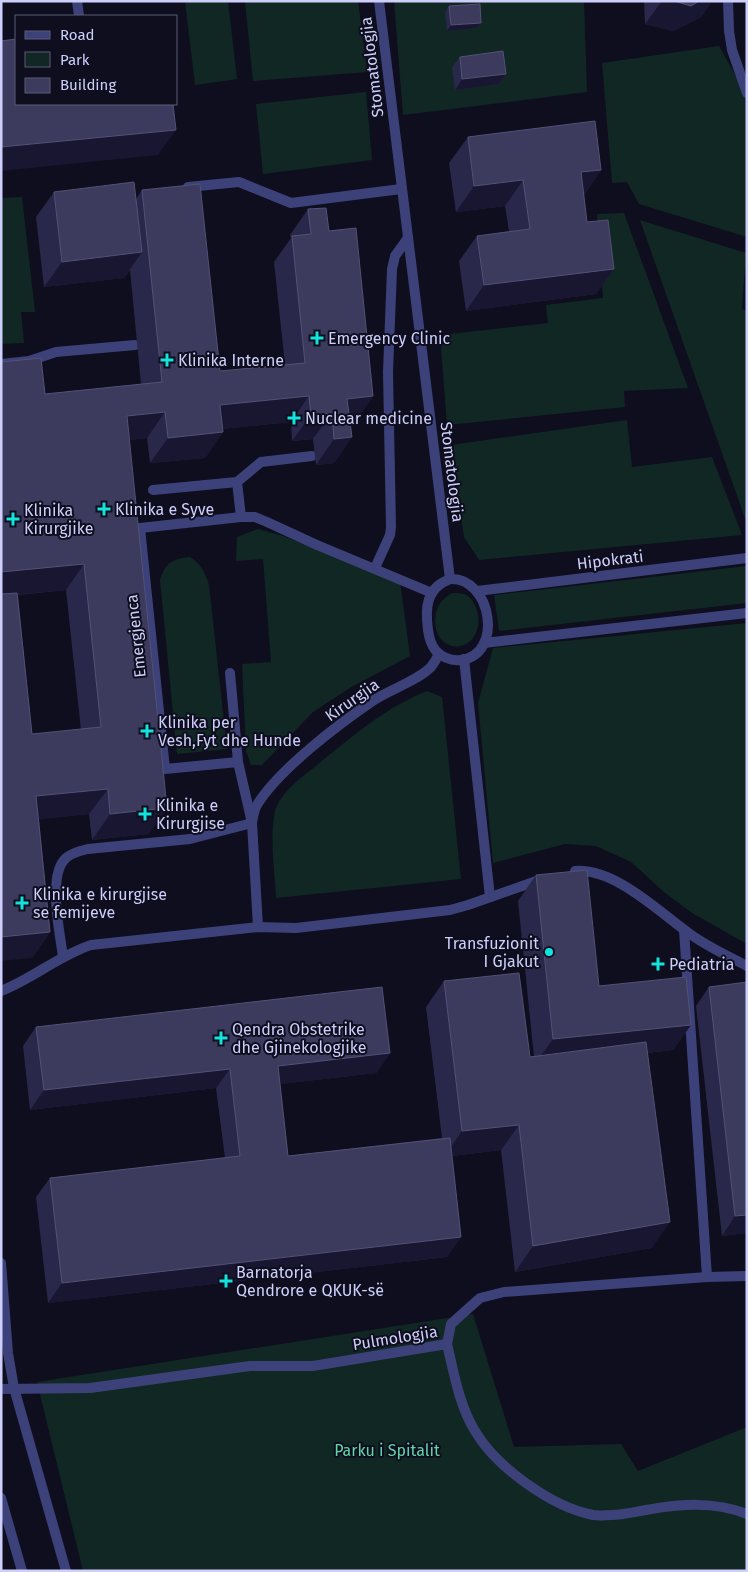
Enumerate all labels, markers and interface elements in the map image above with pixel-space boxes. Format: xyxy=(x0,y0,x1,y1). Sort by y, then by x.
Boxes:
legend xyxy=(15,15,178,105)
street label: Stomatologjia xyxy=(356,16,388,118)
text: Road xyxy=(60,26,95,44)
text: Park xyxy=(60,51,90,69)
text: Building xyxy=(60,76,116,94)
place label: Emergency Clinic xyxy=(328,329,451,348)
marker: Emergency Clinic xyxy=(310,331,324,345)
place label: Klinika Interne xyxy=(178,351,284,370)
marker: Klinika Interne xyxy=(160,353,174,367)
place label: Nuclear medicine xyxy=(305,409,432,428)
marker: Nuclear medicine xyxy=(287,411,301,425)
street label: Stomatologjia xyxy=(436,421,468,523)
place label: Klinika e Syve xyxy=(115,500,214,519)
place label: Klinika Kirurgjike xyxy=(24,501,93,538)
marker: Klinika e Syve xyxy=(97,502,111,516)
marker: Klinika Kirurgjike xyxy=(6,512,20,526)
street label: Hipokrati xyxy=(576,546,644,574)
street label: Emergjenca xyxy=(122,593,150,679)
street label: Kirurgjia xyxy=(321,675,383,725)
place label: Klinika per Vesh,Fyt dhe Hunde xyxy=(158,713,301,750)
marker: Klinika per Vesh,Fyt dhe Hunde xyxy=(140,724,154,738)
place label: Klinika e Kirurgjise xyxy=(156,796,225,833)
marker: Klinika e Kirurgjise xyxy=(138,807,152,821)
place label: Klinika e kirurgjise se femijeve xyxy=(33,885,167,922)
marker: Klinika e kirurgjise se femijeve xyxy=(15,896,29,910)
place label: Transfuzionit I Gjakut xyxy=(445,934,539,971)
marker: Transfuzionit I Gjakut xyxy=(543,946,555,958)
place label: Pediatria xyxy=(669,955,735,974)
marker: Pediatria xyxy=(651,957,665,971)
place label: Qendra Obstetrike dhe Gjinekologjike xyxy=(232,1020,367,1057)
marker: Qendra Obstetrike dhe Gjinekologjike xyxy=(214,1031,228,1045)
place label: Barnatorja Qendrore e QKUK-së xyxy=(236,1263,384,1300)
marker: Barnatorja Qendrore e QKUK-së xyxy=(220,1275,232,1287)
street label: Pulmologjia xyxy=(351,1322,439,1354)
park label: Parku i Spitalit xyxy=(334,1441,440,1460)

